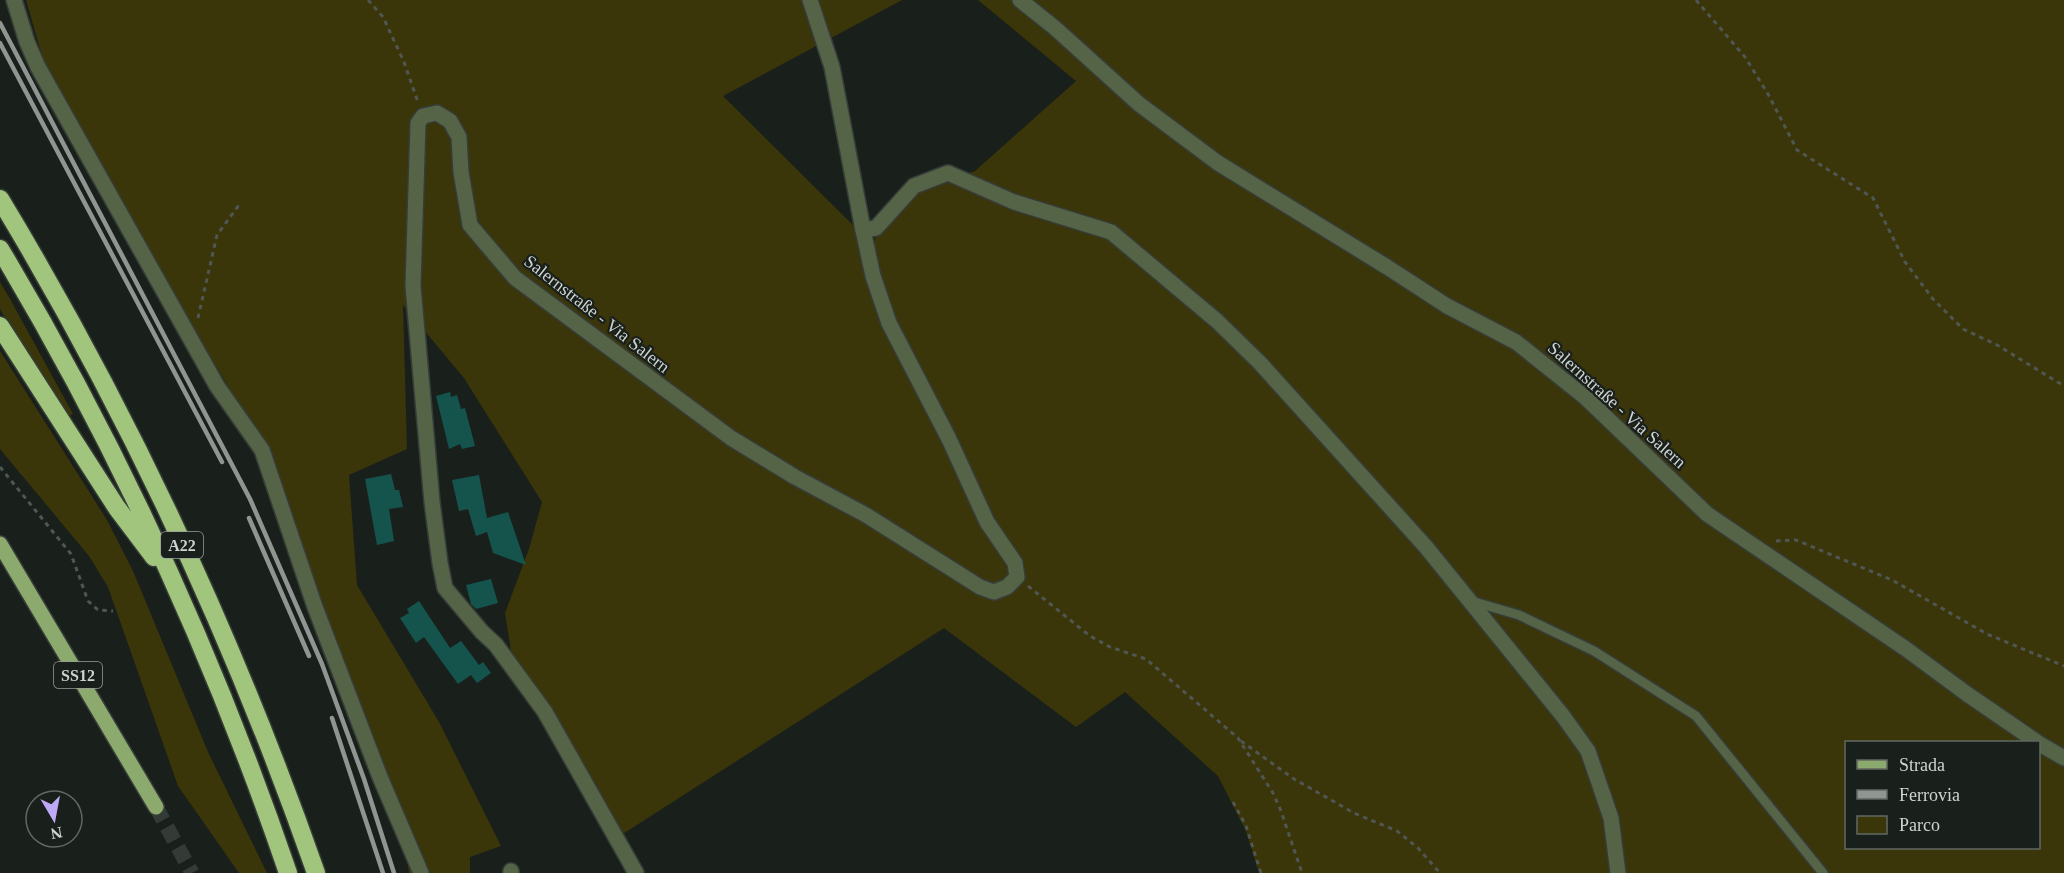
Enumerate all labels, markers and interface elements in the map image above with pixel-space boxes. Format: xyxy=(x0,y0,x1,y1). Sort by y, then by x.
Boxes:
street label: Salernstraße - Via Salern xyxy=(520,251,674,377)
street label: Salernstraße - Via Salern xyxy=(1544,338,1690,472)
road number: A22 xyxy=(161,532,203,558)
road number: SS12 xyxy=(54,662,102,688)
legend xyxy=(1845,741,2040,849)
text: Strada xyxy=(1899,755,1945,775)
text: Ferrovia xyxy=(1899,785,1960,805)
north arrow xyxy=(24,789,84,849)
text: Parco xyxy=(1899,815,1940,835)
text: N xyxy=(49,824,64,843)

